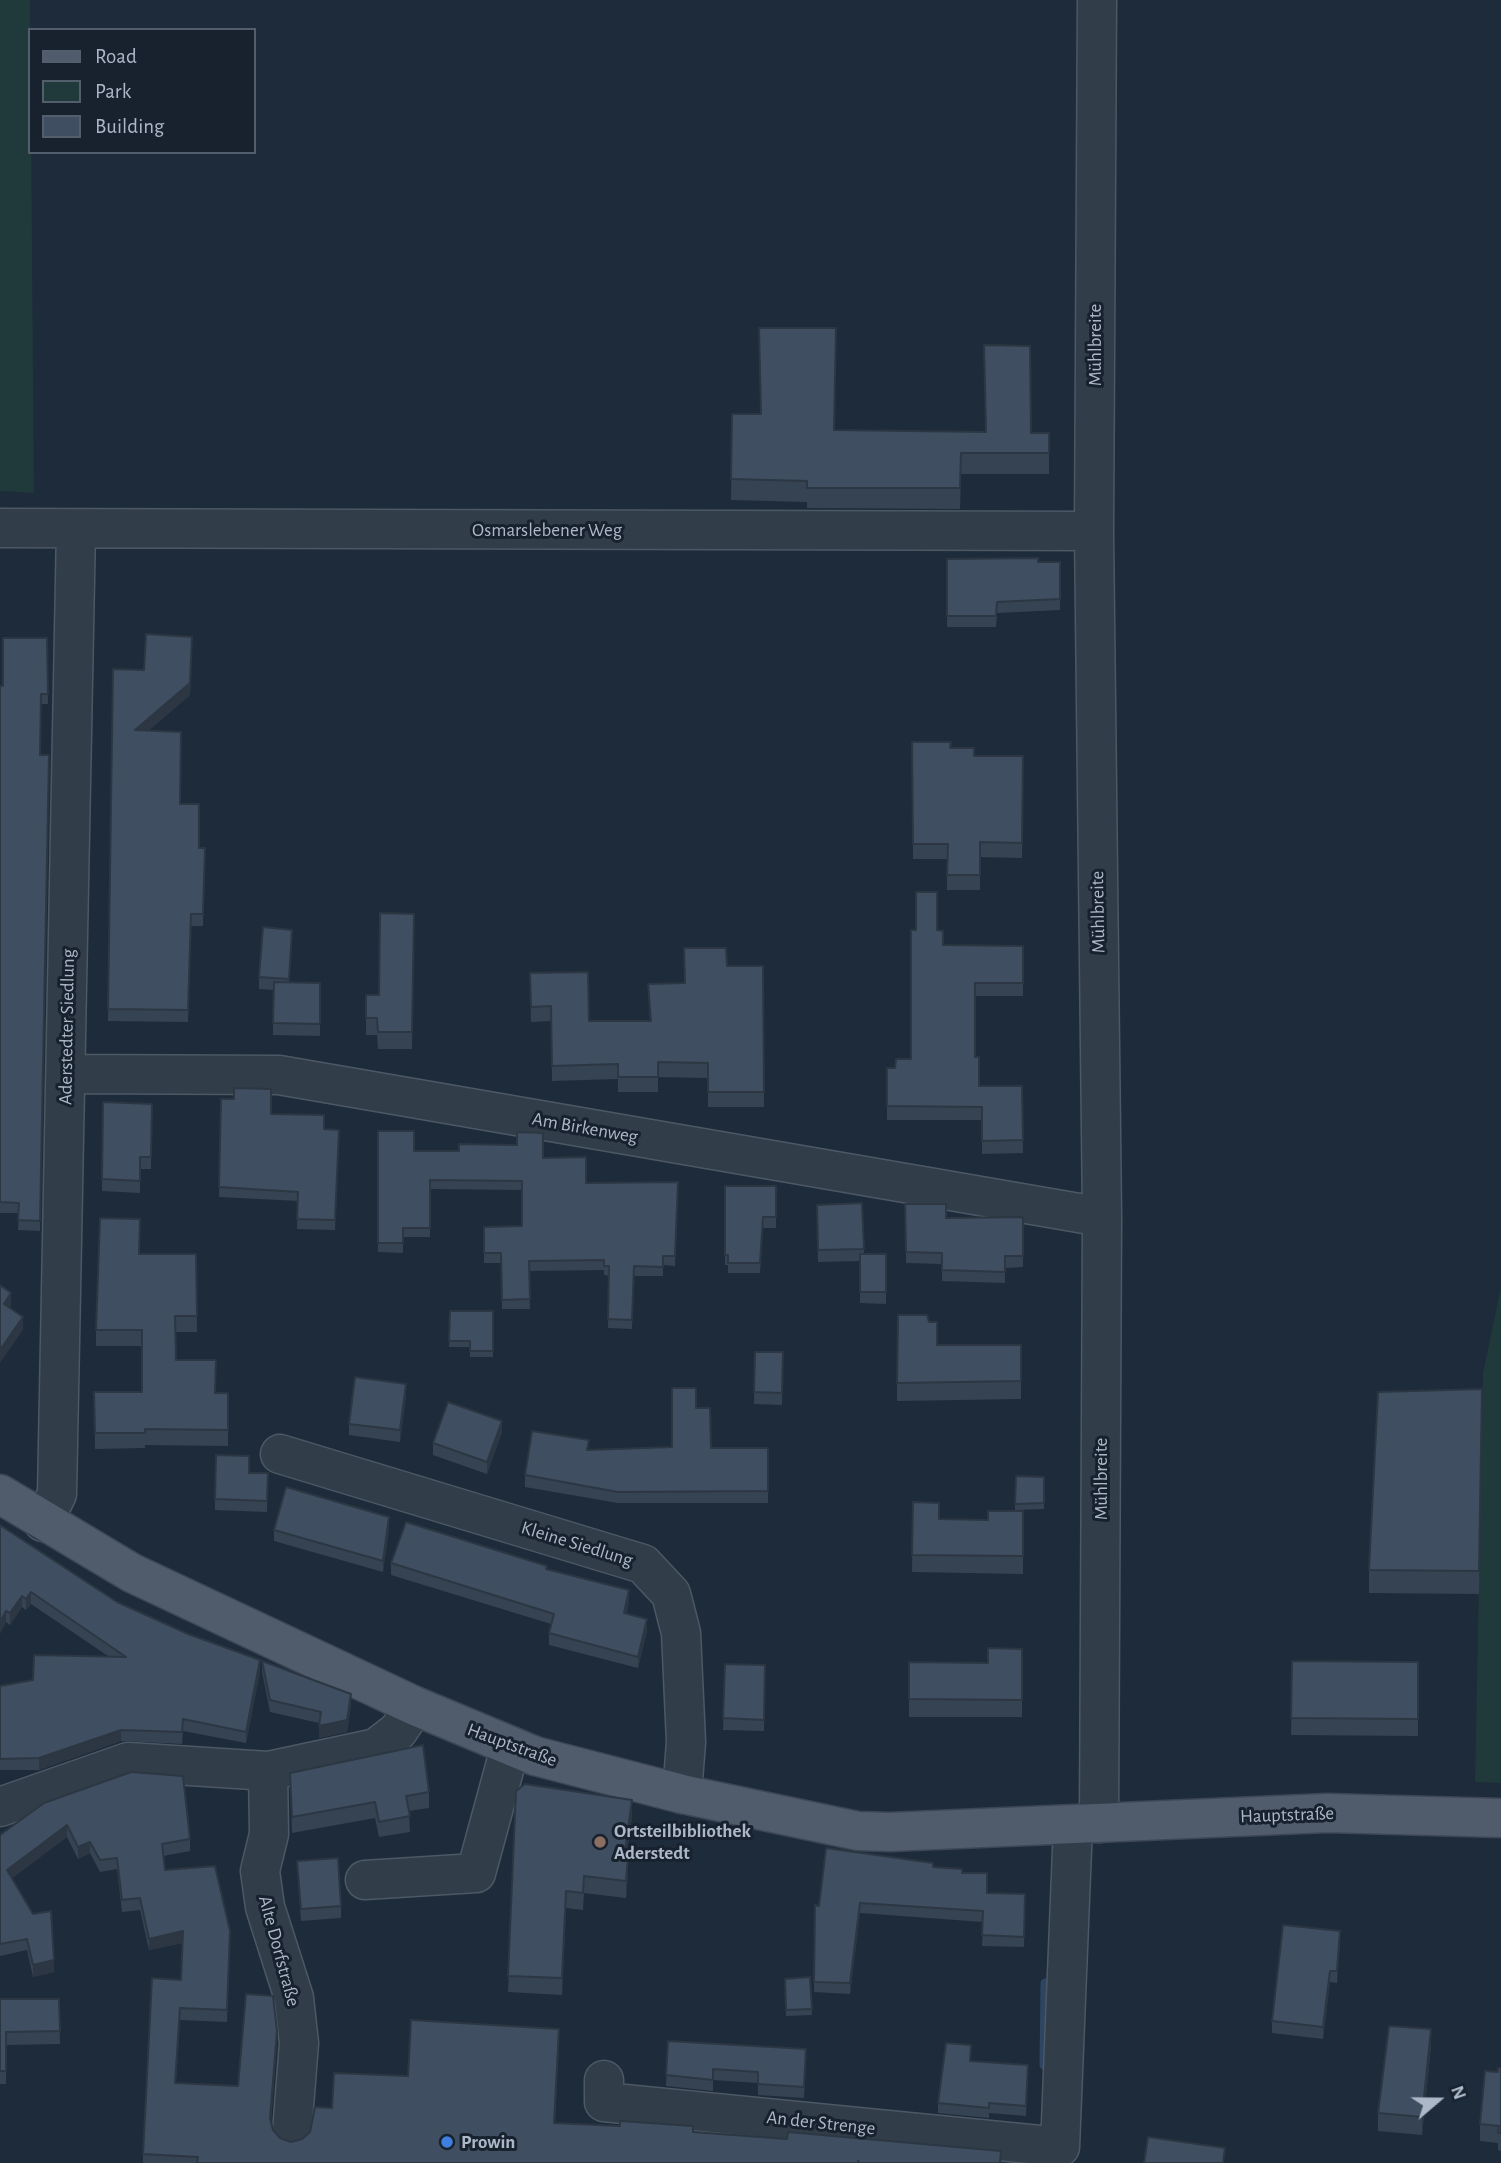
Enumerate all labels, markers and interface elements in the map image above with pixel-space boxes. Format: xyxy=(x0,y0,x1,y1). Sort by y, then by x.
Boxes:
legend xyxy=(28,28,256,154)
text: Road xyxy=(95,46,137,67)
text: Park xyxy=(95,81,131,102)
text: Building xyxy=(95,116,164,137)
street label: Mühlbreite xyxy=(1084,304,1106,386)
street label: Osmarslebener Weg xyxy=(472,519,622,541)
street label: Mühlbreite xyxy=(1086,871,1110,953)
street label: Aderstedter Siedlung xyxy=(54,949,80,1105)
street label: Am Birkenweg xyxy=(530,1107,640,1149)
street label: Mühlbreite xyxy=(1090,1438,1112,1520)
street label: Kleine Siedlung xyxy=(518,1516,636,1572)
street label: Hauptstraße xyxy=(464,1718,560,1772)
street label: Hauptstraße xyxy=(1240,1802,1334,1828)
place label: Ortsteilbibliothek Aderstedt xyxy=(614,1820,751,1864)
marker: Ortsteilbibliothek Aderstedt xyxy=(592,1834,608,1850)
street label: Alte Dorfstraße xyxy=(253,1893,305,2009)
north arrow xyxy=(1403,2065,1473,2135)
text: N xyxy=(1447,2083,1469,2102)
street label: An der Strenge xyxy=(765,2106,877,2140)
place label: Prowin xyxy=(461,2131,515,2153)
marker: Prowin xyxy=(439,2134,455,2150)

